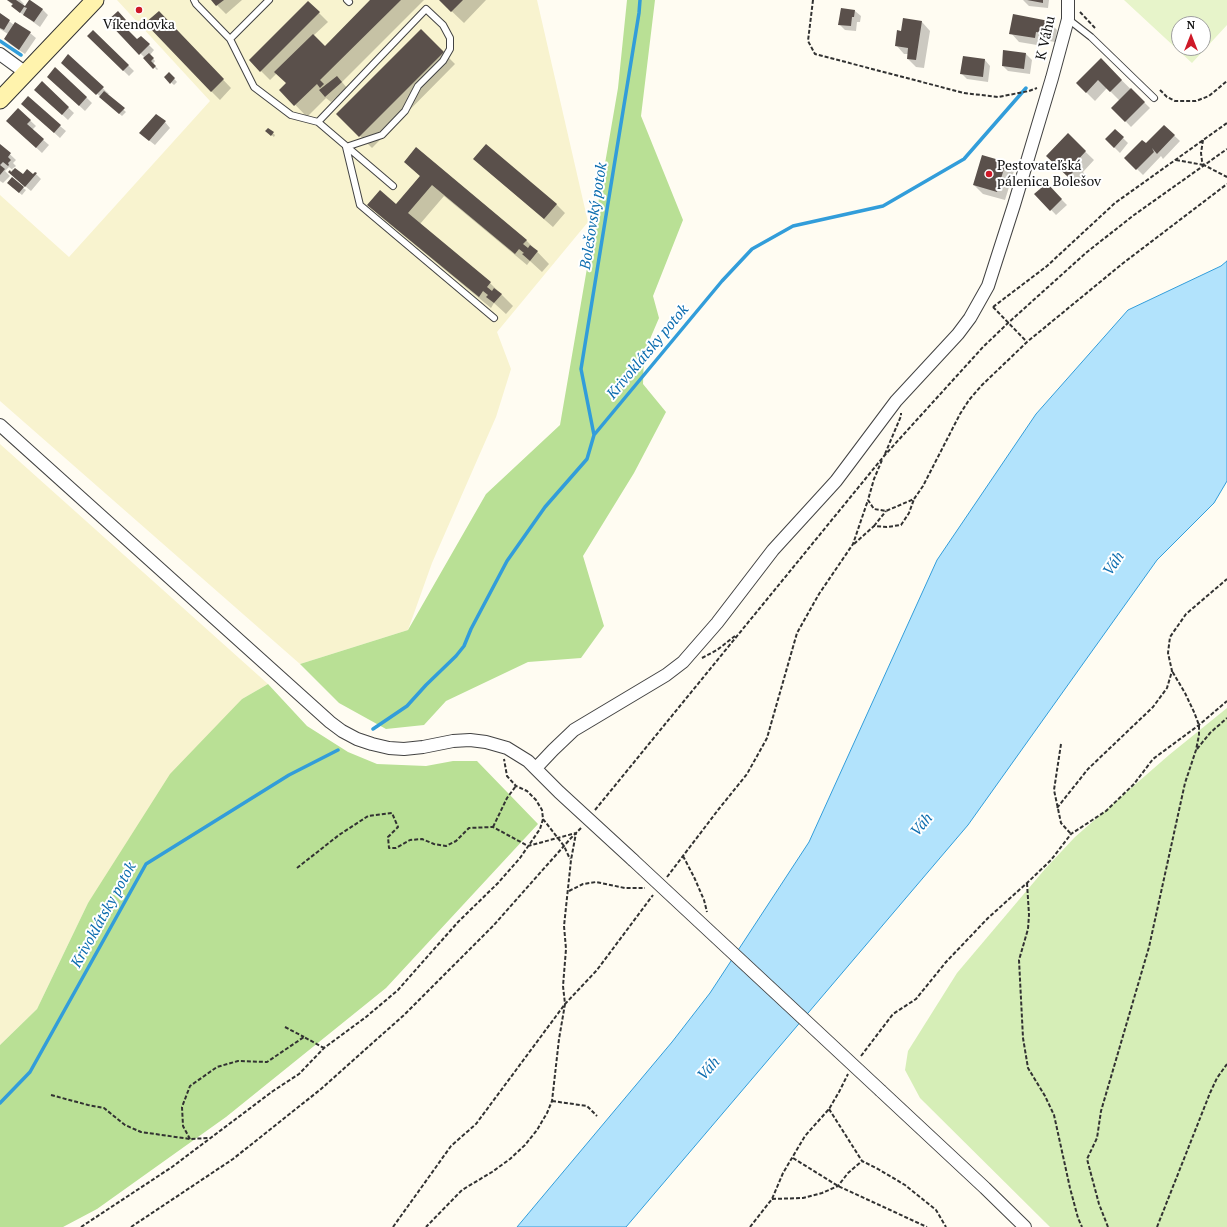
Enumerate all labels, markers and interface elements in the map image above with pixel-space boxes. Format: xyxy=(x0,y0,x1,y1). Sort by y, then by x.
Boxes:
marker: Víkendovka xyxy=(134,5,144,15)
street label: K Váhu xyxy=(1033,14,1059,62)
north arrow xyxy=(1171,16,1211,56)
place label: Víkendovka xyxy=(103,17,175,33)
text: N xyxy=(1187,18,1195,32)
place label: Pestovateľská pálenica Bolešov xyxy=(997,158,1101,190)
water label: Bolešovský potok xyxy=(577,161,611,271)
marker: Pestovateľská pálenica Bolešov xyxy=(984,169,994,179)
water label: Krivoklátsky potok xyxy=(603,301,693,403)
water label: Váh xyxy=(1100,549,1128,579)
water label: Váh xyxy=(907,810,937,840)
water label: Krivoklátsky potok xyxy=(68,859,140,971)
water label: Váh xyxy=(694,1054,724,1084)

